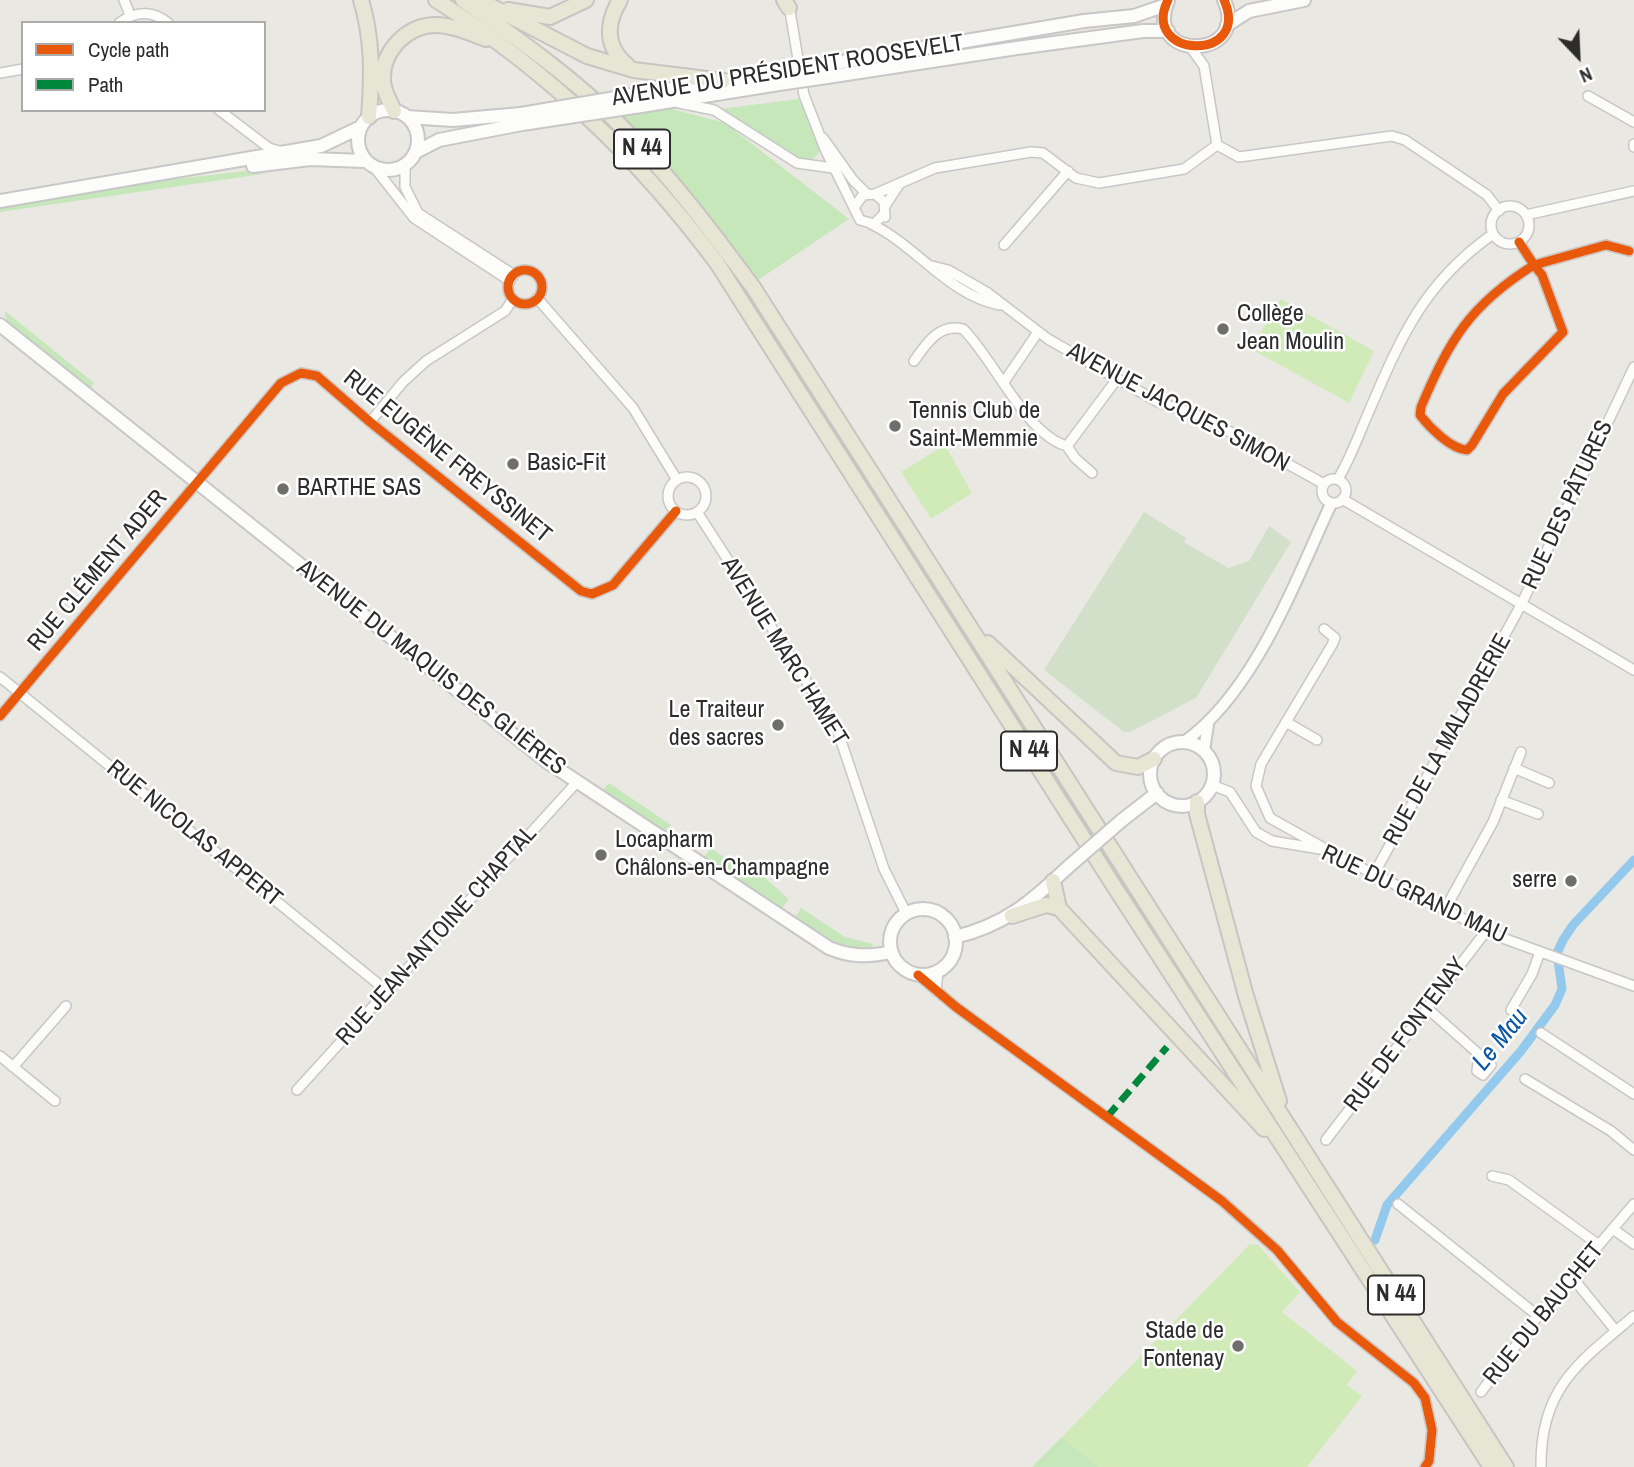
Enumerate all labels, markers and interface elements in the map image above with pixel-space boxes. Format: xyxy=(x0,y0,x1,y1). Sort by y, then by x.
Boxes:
legend xyxy=(21,21,266,112)
north arrow xyxy=(1543,21,1613,91)
street label: AVENUE DU PRÉSIDENT ROOSEVELT xyxy=(610,29,966,113)
text: Cycle path xyxy=(88,35,169,64)
text: N xyxy=(1576,61,1596,89)
text: Path xyxy=(88,70,123,99)
road number: N 44 xyxy=(614,130,670,168)
place label: Collège Jean Moulin xyxy=(1237,301,1344,357)
marker: Collège Jean Moulin xyxy=(1215,321,1231,337)
street label: AVENUE JACQUES SIMON xyxy=(1062,337,1294,479)
street label: RUE EUGÈNE FREYSSINET xyxy=(337,364,557,550)
place label: Tennis Club de Saint-Memmie xyxy=(909,398,1040,454)
street label: RUE DES PÂTURES xyxy=(1516,416,1620,594)
marker: Tennis Club de Saint-Memmie xyxy=(887,418,903,434)
place label: Basic-Fit xyxy=(527,450,606,478)
marker: Basic-Fit xyxy=(505,456,521,472)
place label: BARTHE SAS xyxy=(297,475,421,503)
marker: BARTHE SAS xyxy=(275,481,291,497)
street label: RUE CLÉMENT ADER xyxy=(22,485,174,657)
street label: AVENUE MARC HAMET xyxy=(714,552,854,752)
street label: AVENUE DU MAQUIS DES GLIÈRES xyxy=(291,554,571,782)
street label: RUE DE LA MALADRERIE xyxy=(1378,629,1518,851)
place label: Le Traiteur des sacres xyxy=(668,697,764,753)
marker: Le Traiteur des sacres xyxy=(770,717,786,733)
road number: N 44 xyxy=(1001,732,1057,771)
street label: RUE NICOLAS APPERT xyxy=(101,754,287,914)
street label: RUE JEAN-ANTOINE CHAPTAL xyxy=(331,820,543,1052)
place label: Locapharm Châlons-en-Champagne xyxy=(615,827,829,883)
street label: RUE DU GRAND MAU xyxy=(1317,839,1511,951)
marker: Locapharm Châlons-en-Champagne xyxy=(593,847,609,863)
place label: serre xyxy=(1512,867,1557,895)
marker: serre xyxy=(1563,873,1579,889)
street label: RUE DE FONTENAY xyxy=(1339,952,1473,1118)
water label: Le Mau xyxy=(1467,1003,1535,1077)
street label: RUE DU BAUCHET xyxy=(1478,1237,1610,1391)
road number: N 44 xyxy=(1368,1276,1424,1314)
place label: Stade de Fontenay xyxy=(1143,1318,1224,1374)
marker: Stade de Fontenay xyxy=(1230,1338,1246,1354)

